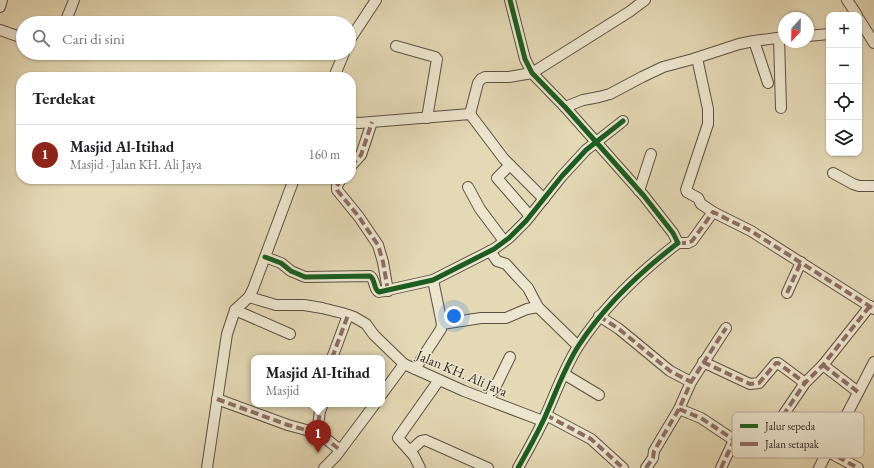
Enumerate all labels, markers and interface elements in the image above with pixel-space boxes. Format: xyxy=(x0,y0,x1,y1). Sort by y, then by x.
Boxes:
north arrow xyxy=(778,12,814,48)
map controls xyxy=(826,12,862,156)
button: + xyxy=(826,12,862,48)
search box xyxy=(16,16,356,60)
icon: search xyxy=(30,27,52,49)
text: Cari di sini xyxy=(62,29,125,48)
button: − xyxy=(826,48,862,84)
button: locate xyxy=(826,84,862,120)
text: Terdekat xyxy=(32,87,95,109)
button: layers xyxy=(826,120,862,156)
text: Masjid Al-Itihad xyxy=(70,137,174,156)
text: 1 xyxy=(42,146,48,163)
text: 160 m xyxy=(309,146,340,163)
text: Masjid · Jalan KH. Ali Jaya xyxy=(70,156,202,173)
your location xyxy=(444,306,464,326)
street label: Jalan KH. Ali Jaya xyxy=(413,345,511,400)
popup xyxy=(251,355,385,407)
text: Masjid Al-Itihad xyxy=(266,363,370,382)
text: Masjid xyxy=(266,382,299,399)
legend xyxy=(732,412,864,458)
text: Jalur sepeda xyxy=(764,419,816,433)
pin: 1 xyxy=(305,420,331,453)
text: Jalan setapak xyxy=(764,437,820,451)

